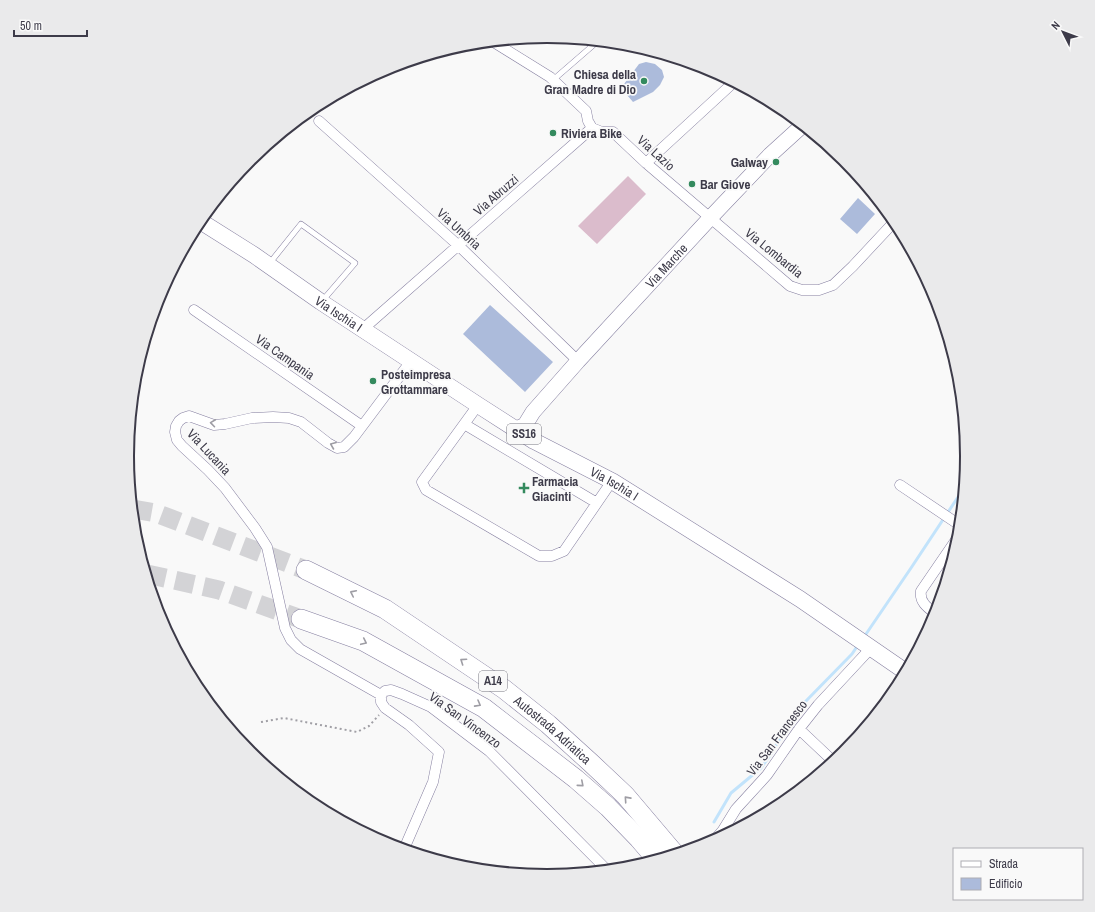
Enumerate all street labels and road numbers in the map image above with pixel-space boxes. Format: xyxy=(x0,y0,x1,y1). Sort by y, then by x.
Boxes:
street label: Via Lazio xyxy=(634,132,678,174)
street label: Via Abruzzi xyxy=(470,171,522,219)
street label: Via Umbria xyxy=(433,205,485,253)
street label: Via Lombardia xyxy=(742,224,807,282)
street label: Via Marche xyxy=(641,240,691,291)
street label: Via Ischia I xyxy=(312,292,366,335)
street label: Via Campania xyxy=(252,331,318,383)
road number: SS16 xyxy=(507,424,541,444)
street label: Via Lucania xyxy=(183,425,235,479)
street label: Via Ischia I xyxy=(587,463,642,504)
road number: A14 xyxy=(479,671,507,691)
street label: Via San Vincenzo xyxy=(426,688,504,752)
street label: Autostrada Adriatica xyxy=(510,691,595,768)
street label: Via San Francesco xyxy=(743,697,811,779)

